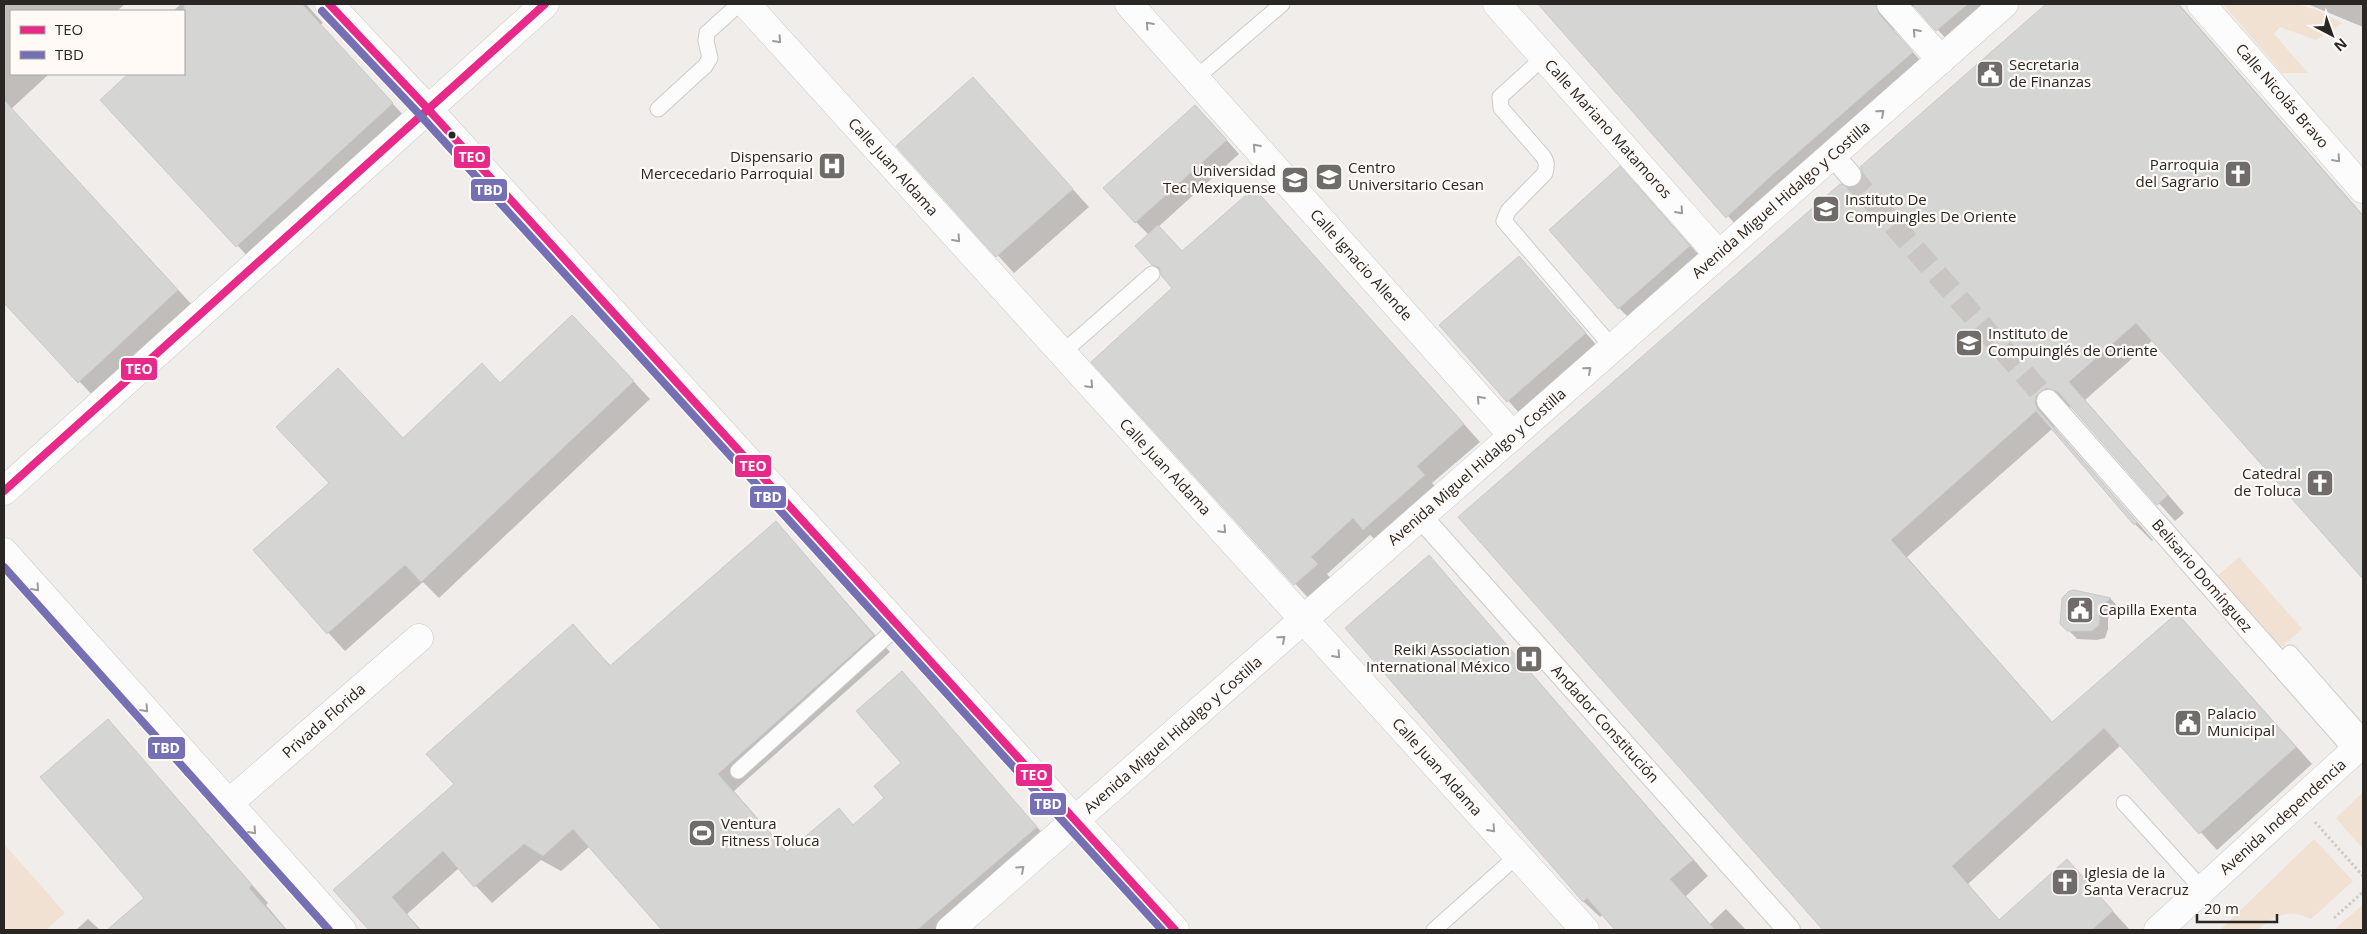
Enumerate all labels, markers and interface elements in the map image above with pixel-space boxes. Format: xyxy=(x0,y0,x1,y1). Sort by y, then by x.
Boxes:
legend xyxy=(10,10,185,75)
north arrow xyxy=(2307,10,2357,60)
text: TEO xyxy=(55,19,83,39)
one-way arrow xyxy=(1145,22,1154,31)
one-way arrow xyxy=(1913,28,1922,37)
one-way arrow xyxy=(772,34,781,43)
text: N xyxy=(2330,34,2351,56)
street label: Calle Nicolás Bravo xyxy=(2232,39,2334,152)
text: TBD xyxy=(55,44,84,64)
place label: Secretaria de Finanzas xyxy=(2009,54,2091,91)
street label: Calle Mariano Matamoros xyxy=(1541,55,1677,202)
public building icon: Secretaria de Finanzas xyxy=(1975,59,2005,89)
one-way arrow xyxy=(1875,109,1884,118)
street label: Calle Juan Aldama xyxy=(844,113,943,220)
street label: Avenida Miguel Hidalgo y Costilla xyxy=(1687,116,1874,282)
unlabelled marker xyxy=(447,130,457,140)
one-way arrow xyxy=(1253,143,1262,152)
line badge: TEO xyxy=(453,145,491,169)
place label: Dispensario Mercecedario Parroquial xyxy=(640,146,813,183)
text: TEO xyxy=(458,147,486,166)
hospital icon: Dispensario Mercecedario Parroquial xyxy=(817,151,847,181)
one-way arrow xyxy=(2331,153,2340,162)
place label: Parroquia del Sagrario xyxy=(2136,154,2219,191)
place label: Centro Universitario Cesan xyxy=(1348,157,1484,194)
church icon: Parroquia del Sagrario xyxy=(2223,159,2253,189)
place label: Universidad Tec Mexiquense xyxy=(1163,160,1276,197)
school or university icon: Centro Universitario Cesan xyxy=(1314,162,1344,192)
school or university icon: Universidad Tec Mexiquense xyxy=(1280,165,1310,195)
line badge: TBD xyxy=(470,178,508,202)
text: TBD xyxy=(475,180,503,199)
place label: Instituto De Compuingles De Oriente xyxy=(1845,189,2016,226)
school or university icon: Instituto De Compuingles De Oriente xyxy=(1811,194,1841,224)
street label: Calle Ignacio Allende xyxy=(1306,204,1417,324)
one-way arrow xyxy=(1674,205,1683,214)
one-way arrow xyxy=(952,233,961,242)
place label: Instituto de Compuinglés de Oriente xyxy=(1988,323,2158,360)
school or university icon: Instituto de Compuinglés de Oriente xyxy=(1954,328,1984,358)
line badge: TEO xyxy=(120,357,158,381)
text: TEO xyxy=(125,359,153,378)
one-way arrow xyxy=(1582,367,1591,376)
one-way arrow xyxy=(1084,379,1093,388)
street label: Avenida Miguel Hidalgo y Costilla xyxy=(1383,383,1570,549)
one-way arrow xyxy=(1477,396,1486,405)
street label: Calle Juan Aldama xyxy=(1116,414,1216,519)
line badge: TEO xyxy=(734,454,772,478)
text: TEO xyxy=(739,456,767,475)
place label: Catedral de Toluca xyxy=(2234,463,2301,500)
church icon: Catedral de Toluca xyxy=(2305,468,2335,498)
line badge: TBD xyxy=(749,485,787,509)
text: TBD xyxy=(754,487,782,506)
street label: Belisario Domínguez xyxy=(2148,515,2257,636)
one-way arrow xyxy=(1218,525,1227,534)
one-way arrow xyxy=(30,583,39,592)
public building icon: Capilla Exenta xyxy=(2065,595,2095,625)
place label: Capilla Exenta xyxy=(2099,599,2197,619)
one-way arrow xyxy=(1276,636,1285,645)
place label: Reiki Association International México xyxy=(1366,639,1510,676)
hospital icon: Reiki Association International México xyxy=(1514,644,1544,674)
one-way arrow xyxy=(1331,650,1340,659)
street label: Avenida Miguel Hidalgo y Costilla xyxy=(1079,651,1266,817)
street label: Andador Constitución xyxy=(1547,660,1664,787)
street label: Privada Florida xyxy=(277,679,369,762)
place label: Palacio Municipal xyxy=(2207,703,2275,740)
one-way arrow xyxy=(139,704,148,713)
public building icon: Palacio Municipal xyxy=(2173,708,2203,738)
street label: Calle Juan Aldama xyxy=(1388,713,1487,820)
line badge: TBD xyxy=(147,736,186,760)
text: TBD xyxy=(152,738,180,757)
street label: Avenida Independencia xyxy=(2215,754,2350,878)
line badge: TEO xyxy=(1015,763,1053,787)
text: TEO xyxy=(1020,765,1048,784)
line badge: TBD xyxy=(1029,792,1067,816)
text: TBD xyxy=(1034,794,1062,813)
place label: Ventura Fitness Toluca xyxy=(721,813,819,850)
sports icon: Ventura Fitness Toluca xyxy=(687,818,717,848)
one-way arrow xyxy=(1486,823,1495,832)
one-way arrow xyxy=(247,825,256,834)
place label: Iglesia de la Santa Veracruz xyxy=(2084,862,2189,899)
one-way arrow xyxy=(1016,866,1025,875)
church icon: Iglesia de la Santa Veracruz xyxy=(2050,867,2080,897)
scale bar xyxy=(2197,892,2277,924)
text: 20 m xyxy=(2204,898,2239,918)

